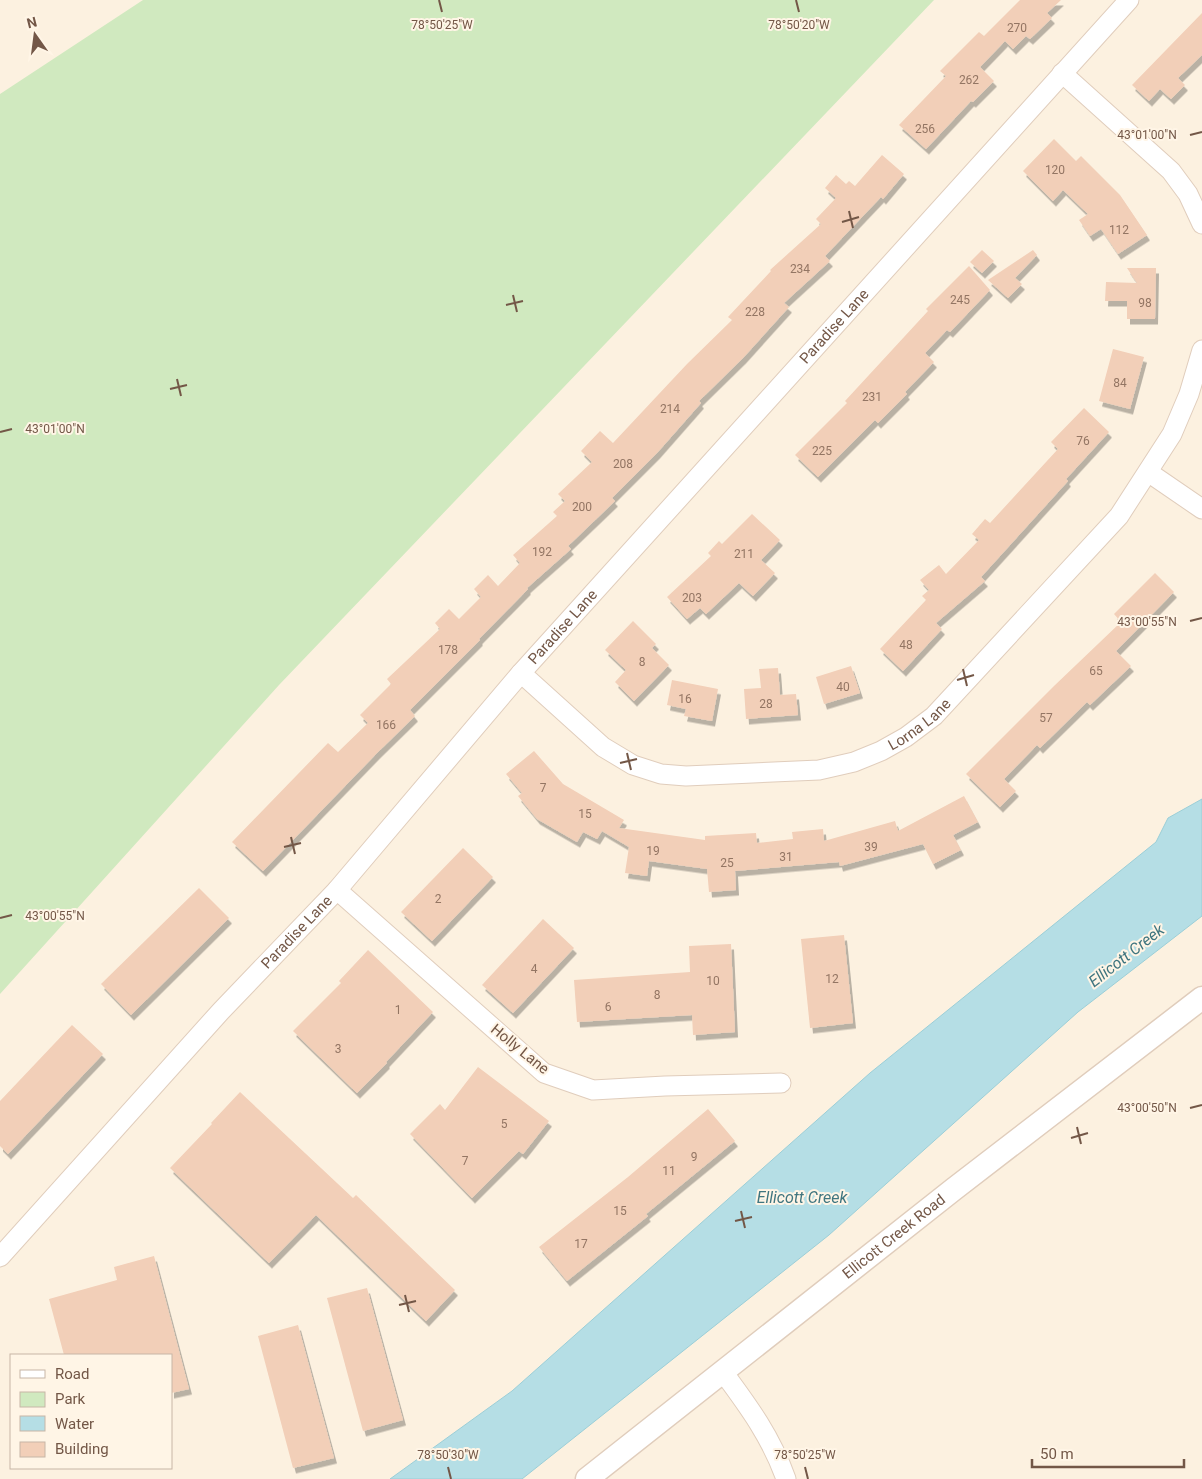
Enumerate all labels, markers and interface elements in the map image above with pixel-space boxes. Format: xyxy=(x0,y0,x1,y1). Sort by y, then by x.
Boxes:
north arrow xyxy=(10,10,60,60)
text: N xyxy=(25,13,39,31)
text: 78°50'25"W xyxy=(411,18,473,32)
text: 78°50'20"W xyxy=(768,18,830,32)
house number: 270 xyxy=(1007,21,1027,35)
house number: 262 xyxy=(959,73,979,87)
house number: 256 xyxy=(915,122,935,136)
text: 43°01'00"N xyxy=(1117,128,1177,142)
house number: 120 xyxy=(1045,163,1065,177)
house number: 112 xyxy=(1109,223,1129,237)
house number: 234 xyxy=(790,262,810,276)
street label: Paradise Lane xyxy=(796,285,873,367)
house number: 245 xyxy=(950,293,970,307)
house number: 98 xyxy=(1138,296,1152,310)
house number: 228 xyxy=(745,305,765,319)
house number: 84 xyxy=(1113,376,1127,390)
house number: 231 xyxy=(862,390,882,404)
house number: 214 xyxy=(660,402,680,416)
text: 43°01'00"N xyxy=(25,422,85,436)
house number: 76 xyxy=(1076,434,1090,448)
house number: 225 xyxy=(812,444,832,458)
house number: 208 xyxy=(613,457,633,471)
house number: 200 xyxy=(572,500,592,514)
house number: 192 xyxy=(532,545,552,559)
house number: 211 xyxy=(734,547,754,561)
street label: Paradise Lane xyxy=(524,586,601,668)
house number: 203 xyxy=(682,591,702,605)
text: 43°00'55"N xyxy=(1117,615,1177,629)
house number: 48 xyxy=(899,638,913,652)
house number: 178 xyxy=(438,643,458,657)
house number: 8 xyxy=(639,655,646,669)
house number: 65 xyxy=(1089,664,1103,678)
house number: 40 xyxy=(836,680,850,694)
house number: 16 xyxy=(678,692,692,706)
street label: Lorna Lane xyxy=(885,695,955,754)
house number: 28 xyxy=(759,697,773,711)
house number: 57 xyxy=(1039,711,1053,725)
house number: 166 xyxy=(376,718,396,732)
house number: 7 xyxy=(540,781,547,795)
house number: 15 xyxy=(578,807,592,821)
house number: 39 xyxy=(864,840,878,854)
house number: 19 xyxy=(646,844,660,858)
house number: 31 xyxy=(779,850,793,864)
house number: 25 xyxy=(720,856,734,870)
street label: Paradise Lane xyxy=(257,892,336,972)
house number: 2 xyxy=(435,892,442,906)
text: 43°00'55"N xyxy=(25,909,85,923)
water label: Ellicott Creek xyxy=(1085,919,1169,991)
house number: 4 xyxy=(531,962,538,976)
house number: 12 xyxy=(825,972,839,986)
house number: 10 xyxy=(706,974,720,988)
house number: 8 xyxy=(654,988,661,1002)
house number: 6 xyxy=(605,1000,612,1014)
house number: 1 xyxy=(395,1003,401,1017)
street label: Holly Lane xyxy=(487,1020,553,1078)
house number: 3 xyxy=(335,1042,341,1056)
text: 43°00'50"N xyxy=(1117,1101,1177,1115)
house number: 5 xyxy=(501,1117,508,1131)
house number: 9 xyxy=(691,1150,697,1164)
house number: 7 xyxy=(462,1154,469,1168)
house number: 11 xyxy=(662,1164,676,1178)
water label: Ellicott Creek xyxy=(757,1188,849,1207)
street label: Ellicott Creek Road xyxy=(839,1190,949,1283)
house number: 15 xyxy=(613,1204,627,1218)
house number: 17 xyxy=(574,1237,588,1251)
legend xyxy=(10,1354,172,1469)
text: Road xyxy=(55,1365,89,1383)
text: Park xyxy=(55,1390,86,1408)
text: Water xyxy=(55,1415,94,1433)
scale bar xyxy=(1032,1436,1184,1468)
text: Building xyxy=(55,1440,109,1458)
text: 50 m xyxy=(1040,1445,1074,1463)
text: 78°50'30"W xyxy=(417,1448,479,1462)
text: 78°50'25"W xyxy=(774,1448,836,1462)

